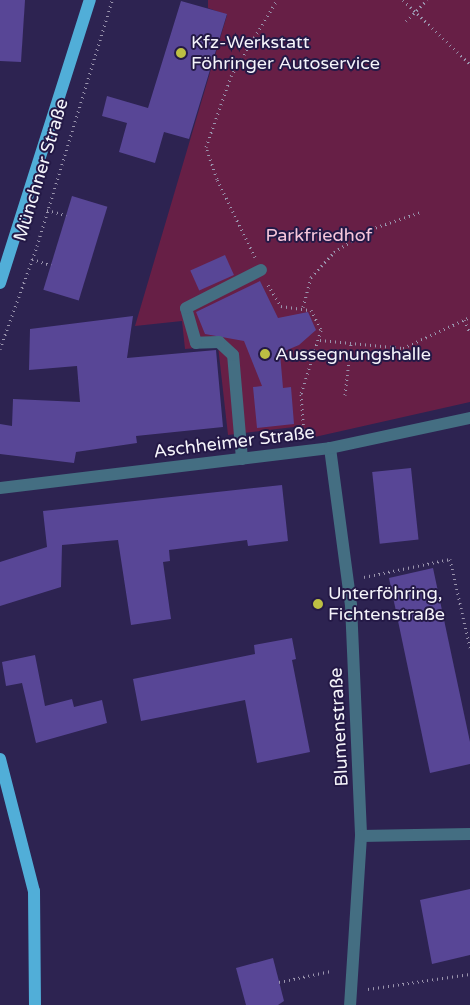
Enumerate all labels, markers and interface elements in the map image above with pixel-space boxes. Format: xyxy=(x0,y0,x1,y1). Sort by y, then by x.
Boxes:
place label: Kfz-Werkstatt Föhringer Autoservice xyxy=(191,32,380,74)
marker: Kfz-Werkstatt Föhringer Autoservice xyxy=(175,47,187,59)
street label: Münchner Straße xyxy=(9,96,73,244)
park label: Parkfriedhof xyxy=(266,224,372,246)
place label: Aussegnungshalle xyxy=(275,343,431,365)
marker: Aussegnungshalle xyxy=(259,348,271,360)
street label: Aschheimer Straße xyxy=(152,421,316,463)
place label: Unterföhring, Fichtenstraße xyxy=(328,583,445,626)
marker: Unterföhring, Fichtenstraße xyxy=(312,598,324,610)
street label: Blumenstraße xyxy=(325,667,353,787)

